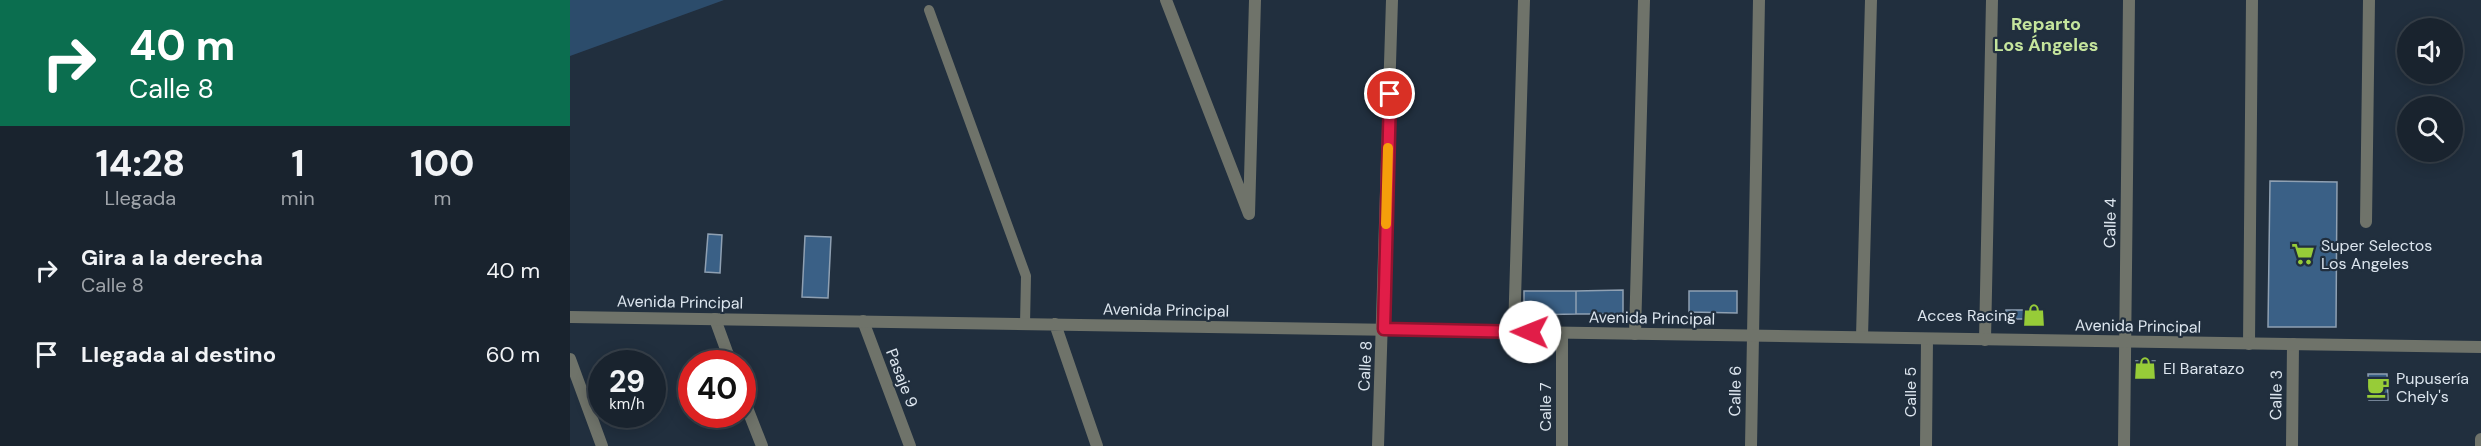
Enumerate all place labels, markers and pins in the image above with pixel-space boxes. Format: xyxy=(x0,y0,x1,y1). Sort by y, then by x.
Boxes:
pin xyxy=(1364,68,1415,119)
place label: Super Selectos Los Angeles xyxy=(2321,235,2432,274)
supermarket icon: Super Selectos Los Angeles xyxy=(2290,241,2316,267)
shop icon: Acces Racing xyxy=(2021,302,2047,328)
place label: Acces Racing xyxy=(1917,305,2016,326)
shop icon: El Baratazo xyxy=(2132,355,2158,381)
place label: El Baratazo xyxy=(2163,358,2244,379)
place label: Pupusería Chely's xyxy=(2396,368,2469,407)
cafe icon: Pupusería Chely's xyxy=(2365,374,2391,400)

